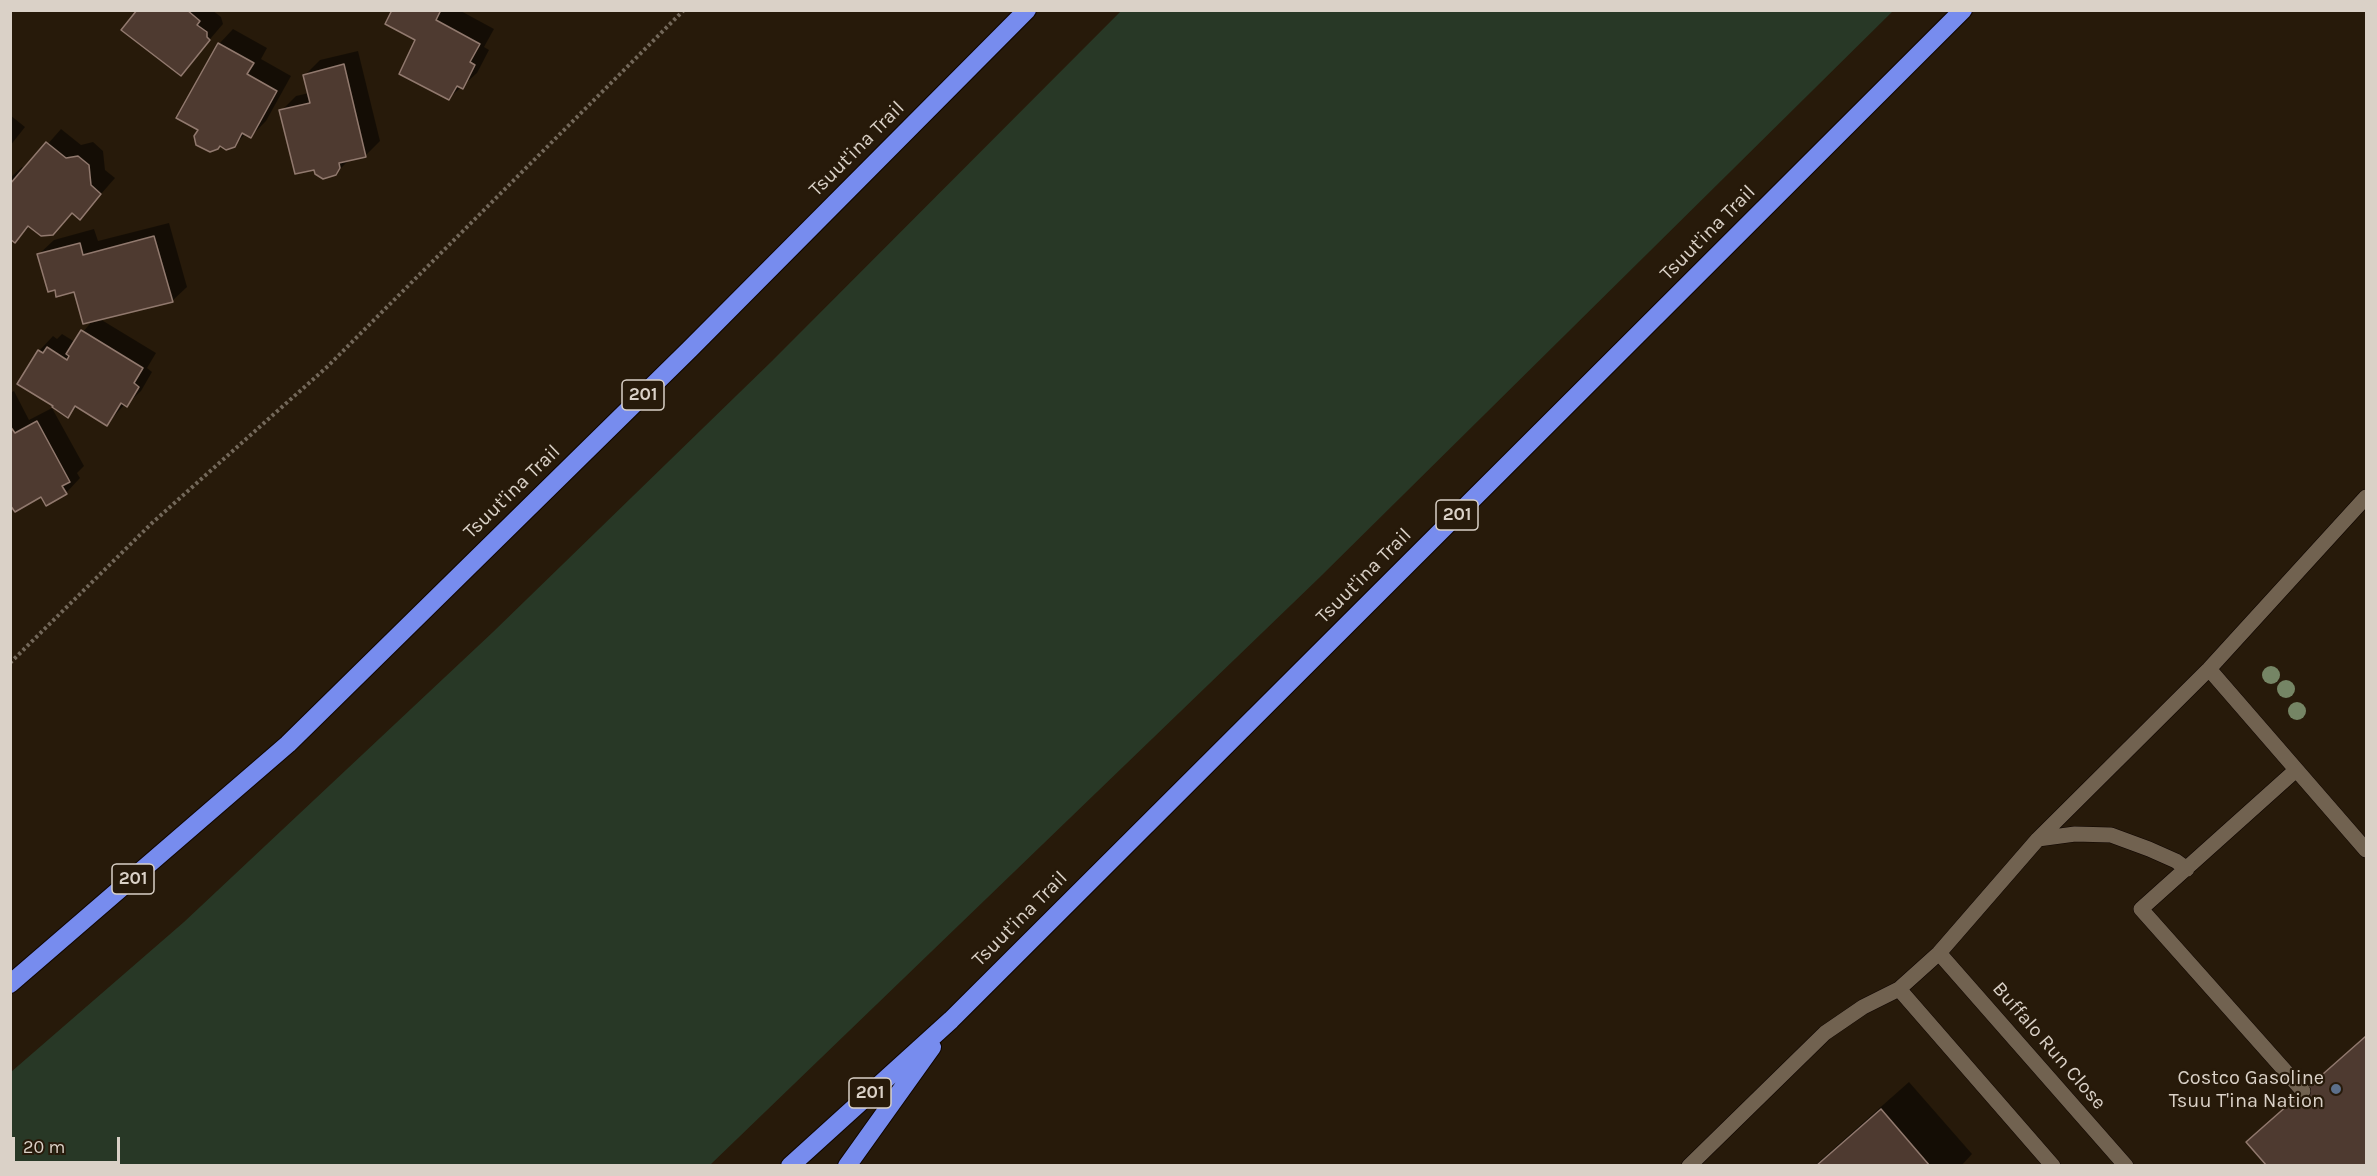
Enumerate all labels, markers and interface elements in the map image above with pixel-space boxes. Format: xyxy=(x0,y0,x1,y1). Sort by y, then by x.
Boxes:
street label: Tsuut'ina Trail xyxy=(804,96,910,202)
street label: Tsuut'ina Trail xyxy=(1655,180,1761,286)
road number: 201 xyxy=(622,380,664,410)
street label: Tsuut'ina Trail xyxy=(459,440,565,544)
road number: 201 xyxy=(1436,500,1478,530)
street label: Tsuut'ina Trail xyxy=(1311,523,1417,629)
road number: 201 xyxy=(112,864,154,894)
street label: Tsuut'ina Trail xyxy=(967,866,1073,972)
street label: Buffalo Run Close xyxy=(1987,977,2111,1115)
place label: Costco Gasoline Tsuu T'ina Nation xyxy=(2169,1066,2324,1113)
road number: 201 xyxy=(849,1078,891,1108)
marker: Costco Gasoline Tsuu T'ina Nation xyxy=(2329,1082,2343,1096)
scale bar xyxy=(15,1125,123,1163)
text: 20 m xyxy=(23,1136,65,1158)

